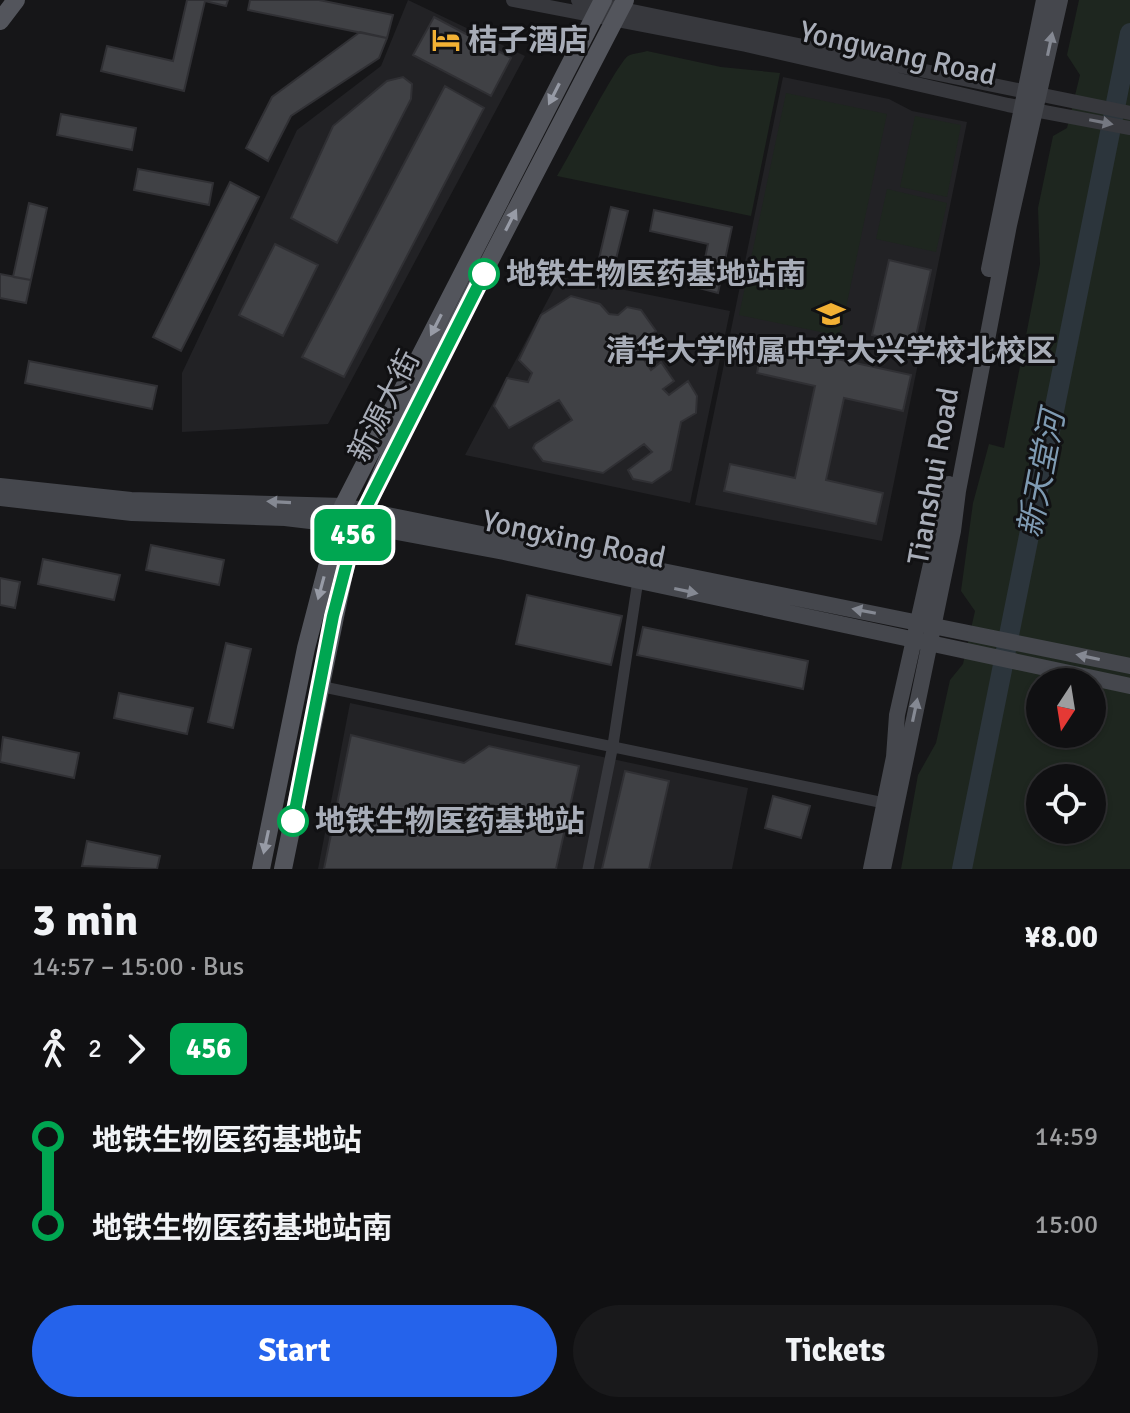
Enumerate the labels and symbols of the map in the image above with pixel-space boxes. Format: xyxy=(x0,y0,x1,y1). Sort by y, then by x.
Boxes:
street label: Yongwang Road xyxy=(796,13,1000,94)
place label: 桔子酒店 xyxy=(468,22,588,59)
hotel icon: 桔子酒店 xyxy=(431,25,461,55)
one-way arrow xyxy=(1044,31,1057,56)
one-way arrow xyxy=(548,83,562,105)
one-way arrow xyxy=(1089,116,1114,129)
one-way arrow xyxy=(504,209,518,231)
place label: 地铁生物医药基地站南 xyxy=(506,256,806,293)
marker: 地铁生物医药基地站南 xyxy=(469,259,499,289)
school or university icon: 清华大学附属中学大兴学校北校区 xyxy=(816,299,846,329)
one-way arrow xyxy=(429,314,442,337)
place label: 清华大学附属中学大兴学校北校区 xyxy=(606,333,1056,370)
street label: 新源大街 xyxy=(341,344,428,468)
street label: Tianshui Road xyxy=(900,385,967,568)
water label: 新天堂河 xyxy=(1010,402,1074,541)
one-way arrow xyxy=(266,495,291,508)
street label: Yongxing Road xyxy=(479,502,669,577)
line badge: 456 xyxy=(307,509,399,561)
one-way arrow xyxy=(314,576,326,601)
one-way arrow xyxy=(674,585,699,598)
one-way arrow xyxy=(851,605,876,617)
one-way arrow xyxy=(1076,650,1101,663)
north arrow xyxy=(1026,668,1106,748)
one-way arrow xyxy=(909,697,922,722)
place label: 地铁生物医药基地站 xyxy=(315,803,585,840)
marker: 地铁生物医药基地站 xyxy=(278,806,308,836)
one-way arrow xyxy=(259,830,272,855)

